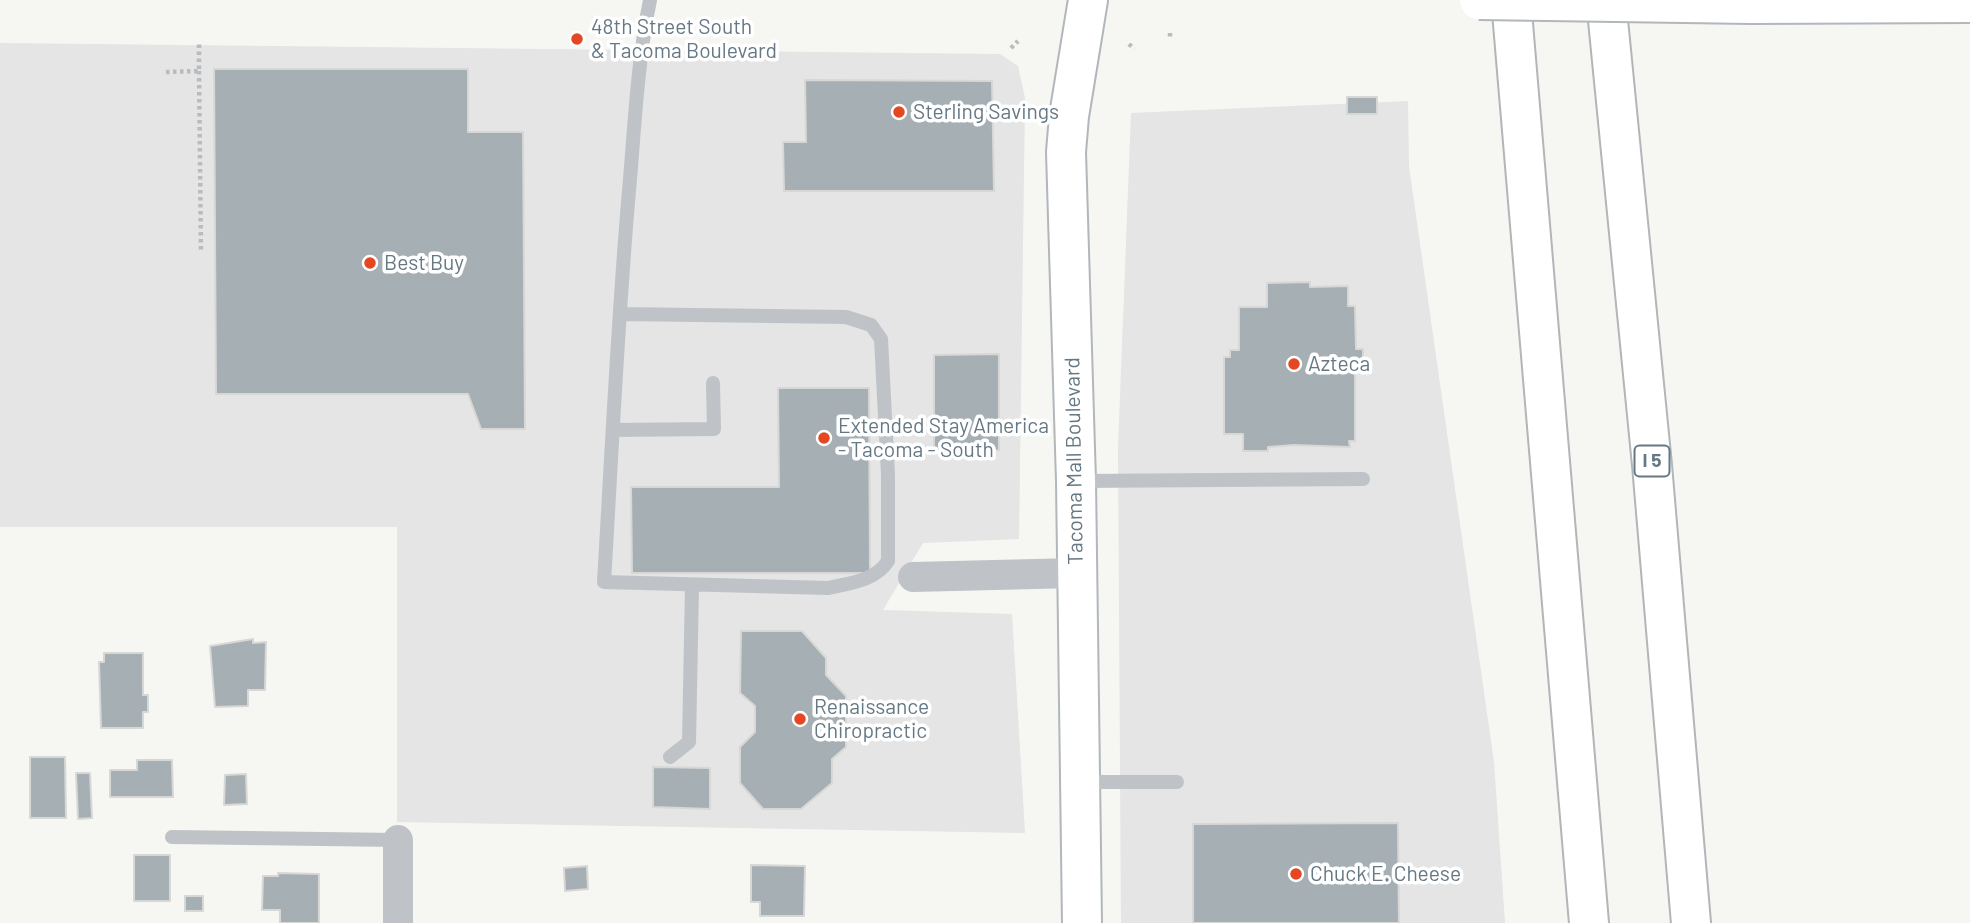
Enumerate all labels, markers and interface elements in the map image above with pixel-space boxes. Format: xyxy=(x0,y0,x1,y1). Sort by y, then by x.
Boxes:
place label: 48th Street South & Tacoma Boulevard xyxy=(591,14,777,64)
marker: 48th Street South & Tacoma Boulevard xyxy=(569,31,585,47)
place label: Sterling Savings xyxy=(913,99,1059,125)
marker: Sterling Savings xyxy=(891,104,907,120)
place label: Best Buy xyxy=(384,250,464,276)
marker: Best Buy xyxy=(362,255,378,271)
place label: Azteca xyxy=(1308,351,1370,377)
marker: Azteca xyxy=(1286,356,1302,372)
street label: Tacoma Mall Boulevard xyxy=(1060,357,1088,565)
place label: Extended Stay America - Tacoma - South xyxy=(838,413,1049,463)
marker: Extended Stay America - Tacoma - South xyxy=(816,430,832,446)
road number: I 5 xyxy=(1634,446,1670,476)
place label: Renaissance Chiropractic xyxy=(814,694,929,744)
marker: Renaissance Chiropractic xyxy=(792,711,808,727)
place label: Chuck E. Cheese xyxy=(1310,861,1461,887)
marker: Chuck E. Cheese xyxy=(1288,866,1304,882)

